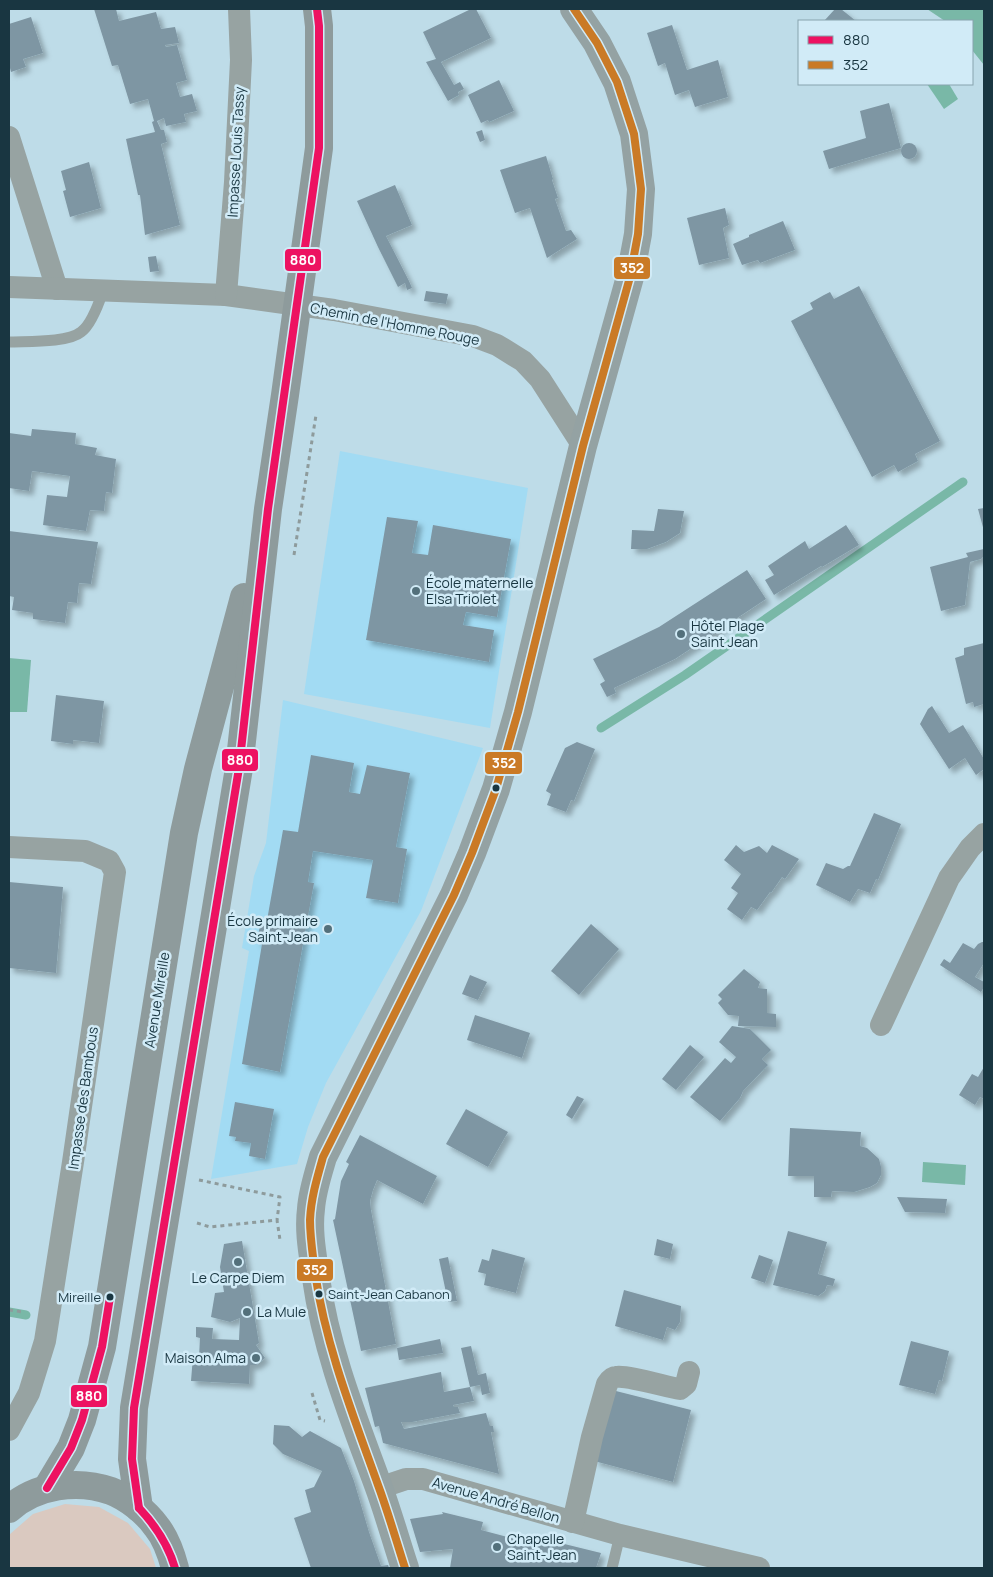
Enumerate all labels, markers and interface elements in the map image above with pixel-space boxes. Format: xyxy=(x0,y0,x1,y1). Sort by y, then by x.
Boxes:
legend xyxy=(798,20,973,85)
text: 880 xyxy=(843,29,870,50)
text: 352 xyxy=(843,54,868,75)
street label: Impasse Louis Tassy xyxy=(223,85,248,218)
line badge: 880 xyxy=(284,248,322,272)
text: 880 xyxy=(290,250,316,269)
line badge: 352 xyxy=(613,256,651,280)
text: 352 xyxy=(620,258,644,277)
street label: Chemin de l'Homme Rouge xyxy=(309,298,481,349)
place label: École maternelle Elsa Triolet xyxy=(426,573,533,608)
marker: École maternelle Elsa Triolet xyxy=(410,585,422,597)
place label: Hôtel Plage Saint Jean xyxy=(691,616,764,651)
marker: Hôtel Plage Saint Jean xyxy=(675,628,687,640)
line badge: 880 xyxy=(221,748,259,772)
text: 880 xyxy=(227,750,253,769)
line badge: 352 xyxy=(484,751,523,775)
text: 352 xyxy=(492,753,516,772)
unlabelled marker xyxy=(491,783,501,793)
place label: École primaire Saint-Jean xyxy=(227,911,318,946)
marker: École primaire Saint-Jean xyxy=(322,923,334,935)
street label: Avenue Mireille xyxy=(140,951,173,1049)
street label: Impasse des Bambous xyxy=(63,1025,102,1171)
marker: Le Carpe Diem xyxy=(232,1256,244,1268)
line badge: 352 xyxy=(296,1258,334,1282)
text: 352 xyxy=(303,1260,327,1279)
place label: Le Carpe Diem xyxy=(192,1268,285,1287)
place label: Saint-Jean Cabanon xyxy=(328,1285,450,1303)
place label: Mireille xyxy=(58,1288,101,1306)
marker: Saint-Jean Cabanon xyxy=(314,1289,324,1299)
marker: Mireille xyxy=(105,1292,115,1302)
place label: La Mule xyxy=(257,1302,306,1321)
marker: La Mule xyxy=(241,1306,253,1318)
place label: Maison Alma xyxy=(165,1348,246,1367)
marker: Maison Alma xyxy=(250,1352,262,1364)
line badge: 880 xyxy=(70,1384,108,1408)
text: 880 xyxy=(76,1386,102,1405)
street label: Avenue André Bellon xyxy=(430,1472,562,1527)
place label: Chapelle Saint-Jean xyxy=(507,1529,577,1564)
marker: Chapelle Saint-Jean xyxy=(491,1541,503,1553)

